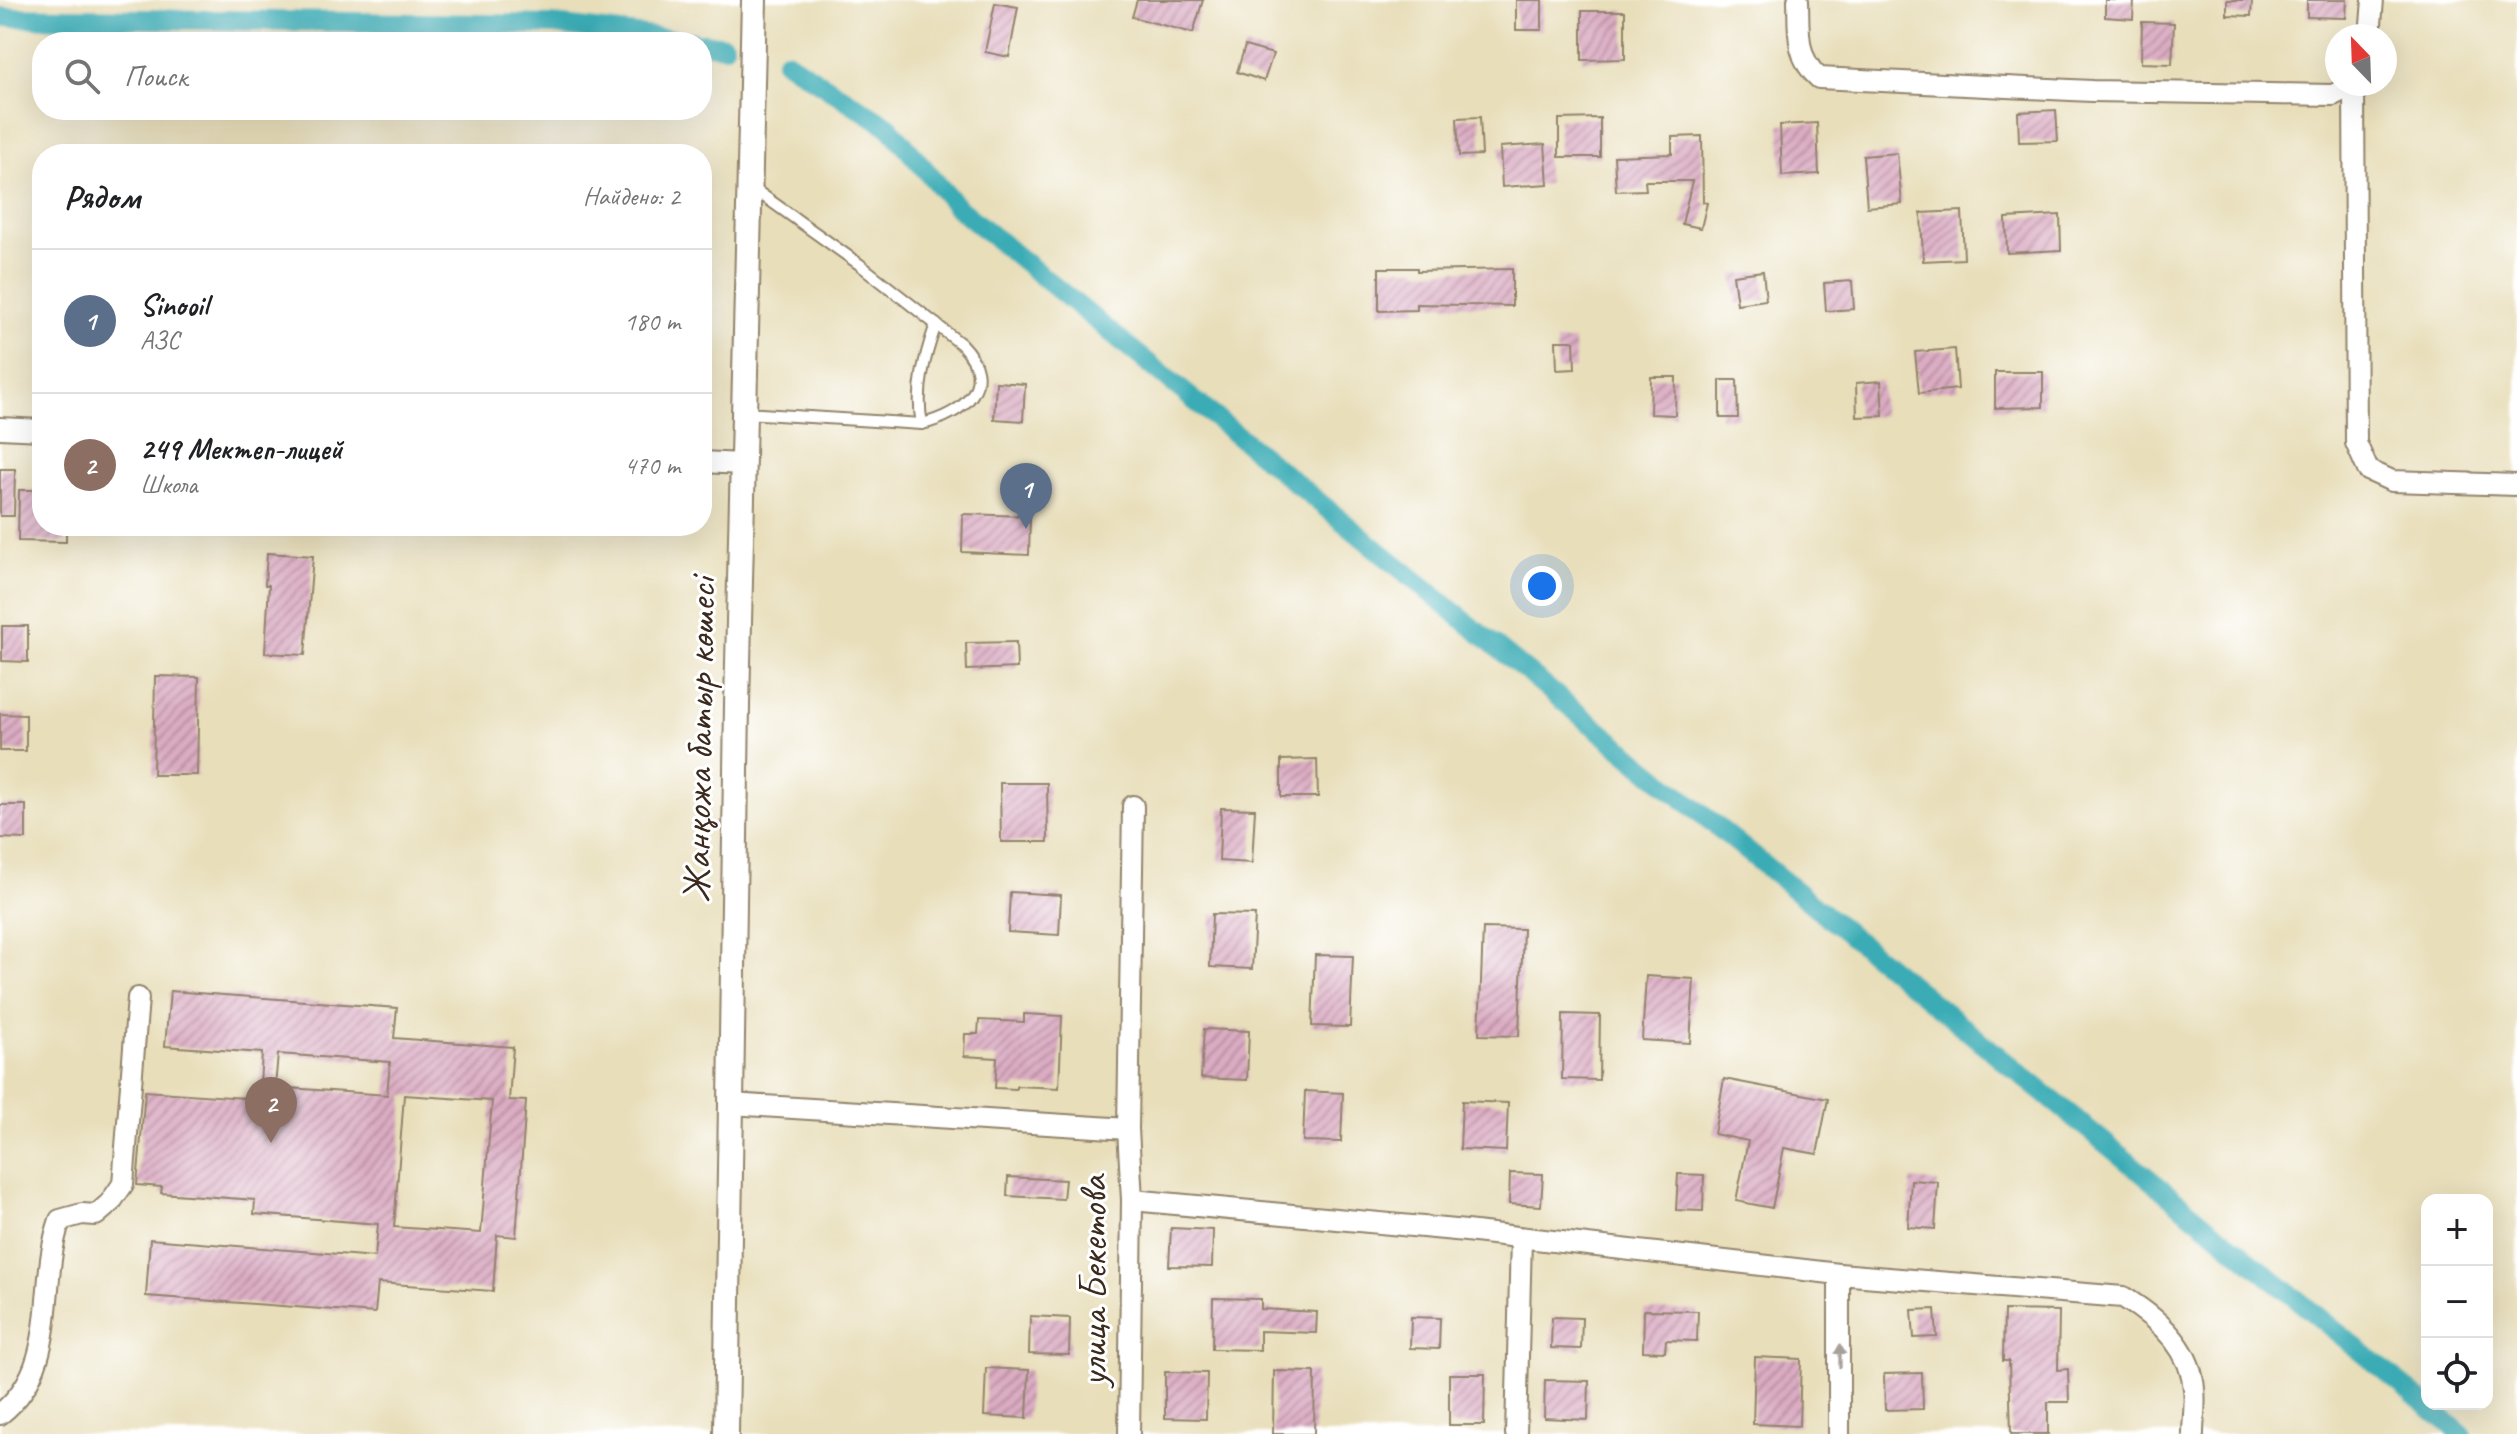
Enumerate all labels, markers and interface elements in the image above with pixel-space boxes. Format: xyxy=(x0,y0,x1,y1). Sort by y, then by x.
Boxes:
north arrow xyxy=(2325,24,2397,96)
search box xyxy=(32,32,712,120)
icon: search xyxy=(60,54,104,98)
text: Поиск xyxy=(124,57,187,95)
text: Рядом xyxy=(64,175,140,218)
text: Найдено: 2 xyxy=(583,180,680,213)
text: Sinooil xyxy=(140,286,208,324)
text: 1 xyxy=(84,305,96,338)
text: 180 m xyxy=(624,305,680,338)
text: АЗС xyxy=(140,324,179,357)
text: 249 Мектеп-лицей xyxy=(140,430,342,468)
text: 2 xyxy=(84,449,96,482)
text: 470 m xyxy=(624,449,680,482)
pin: 1 xyxy=(1000,463,1052,529)
text: Школа xyxy=(140,468,197,501)
your location xyxy=(1522,566,1562,606)
street label: Жанқожа батыр көшесі xyxy=(671,572,727,903)
pin: 2 xyxy=(245,1077,297,1143)
street label: улица Бекетова xyxy=(1068,1173,1118,1388)
map controls xyxy=(2421,1194,2493,1410)
button: + xyxy=(2421,1194,2493,1266)
button: − xyxy=(2421,1266,2493,1338)
button: locate xyxy=(2421,1338,2493,1410)
one-way arrow xyxy=(1834,1343,1846,1368)

